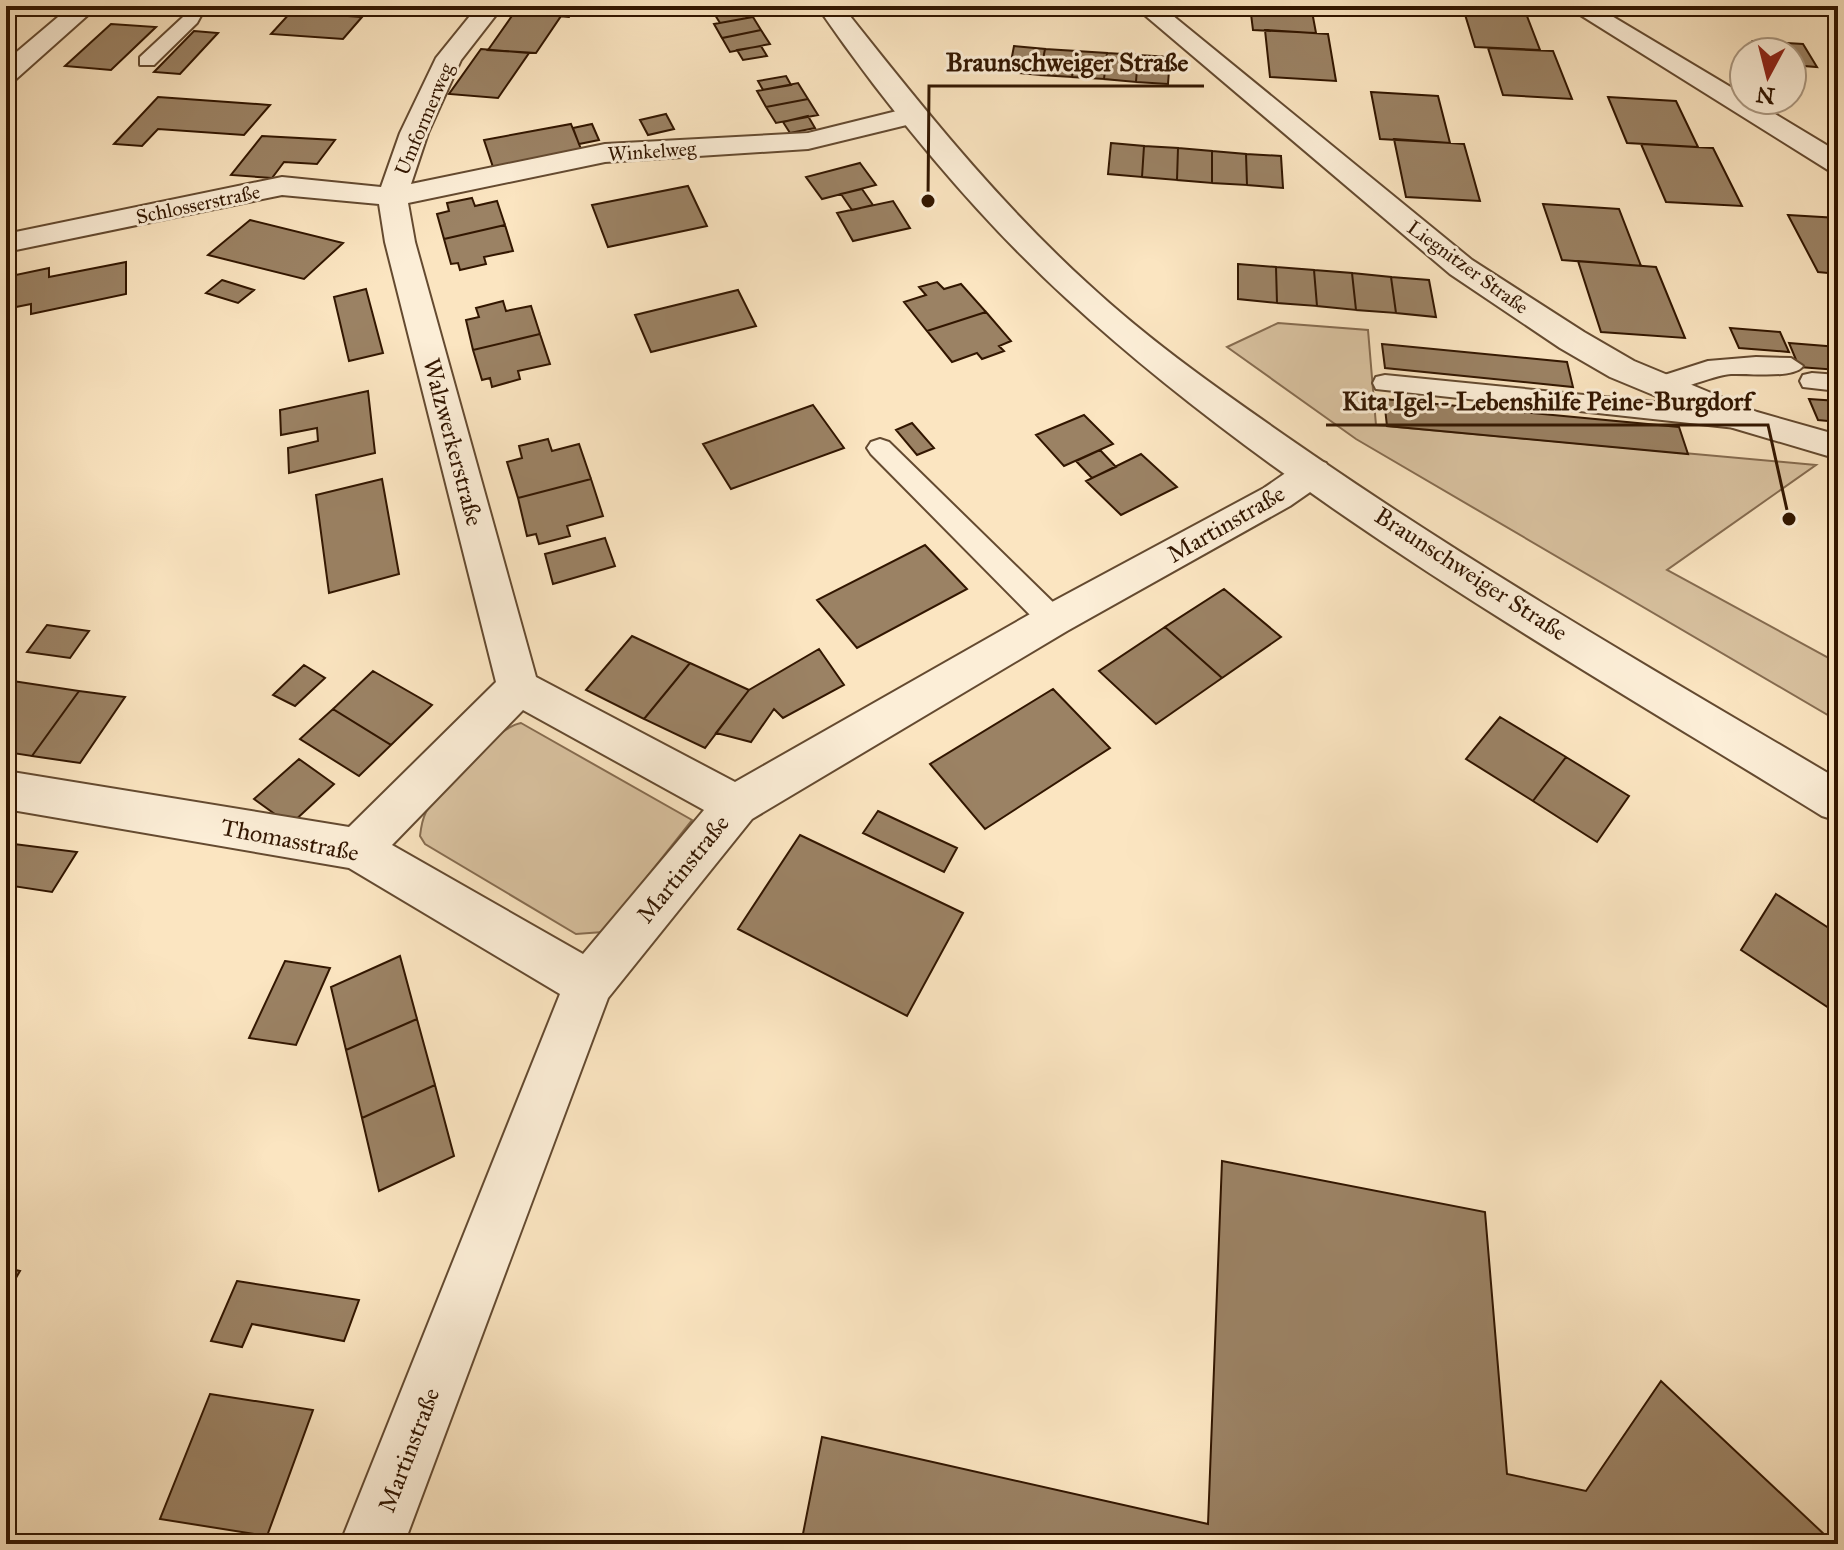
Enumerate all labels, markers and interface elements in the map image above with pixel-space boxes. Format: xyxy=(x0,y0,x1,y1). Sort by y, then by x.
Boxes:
callout: Braunschweiger Straße xyxy=(929,36,1204,86)
north arrow xyxy=(1728,36,1808,116)
text: Braunschweiger Straße xyxy=(946,46,1188,79)
street label: Umformerweg xyxy=(390,59,460,179)
text: N xyxy=(1754,81,1777,110)
street label: Winkelweg xyxy=(607,136,698,167)
street label: Schlosserstraße xyxy=(134,179,262,229)
street label: Liegnitzer Straße xyxy=(1402,215,1533,320)
street label: Walzwerkerstraße xyxy=(416,355,490,529)
callout: Kita Igel - Lebenshilfe Peine-Burgdorf xyxy=(1326,375,1768,425)
text: Kita Igel - Lebenshilfe Peine-Burgdorf xyxy=(1342,385,1756,418)
street label: Martinstraße xyxy=(1162,478,1290,570)
street label: Braunschweiger Straße xyxy=(1369,500,1573,648)
street label: Martinstraße xyxy=(630,809,736,929)
street label: Thomasstraße xyxy=(219,812,361,868)
street label: Martinstraße xyxy=(372,1384,446,1516)

